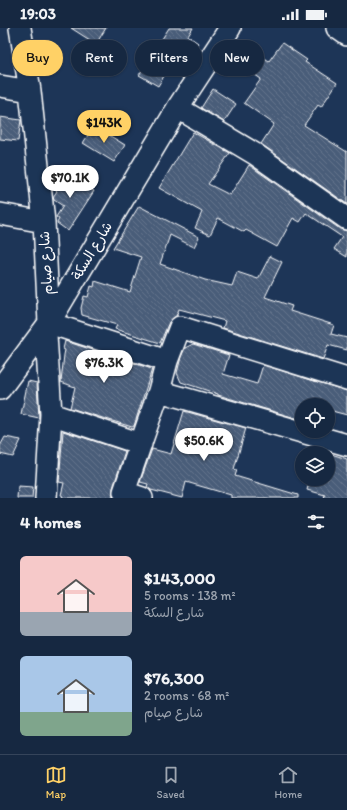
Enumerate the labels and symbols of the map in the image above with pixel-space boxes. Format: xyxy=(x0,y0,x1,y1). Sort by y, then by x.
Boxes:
pin: $143K xyxy=(76,110,132,144)
pin: $70.1K xyxy=(37,165,103,199)
street label: شارع السكة xyxy=(68,219,117,284)
street label: شارع صيام xyxy=(36,231,58,295)
pin: $76.3K xyxy=(71,350,137,384)
pin: $50.6K xyxy=(171,428,237,462)

